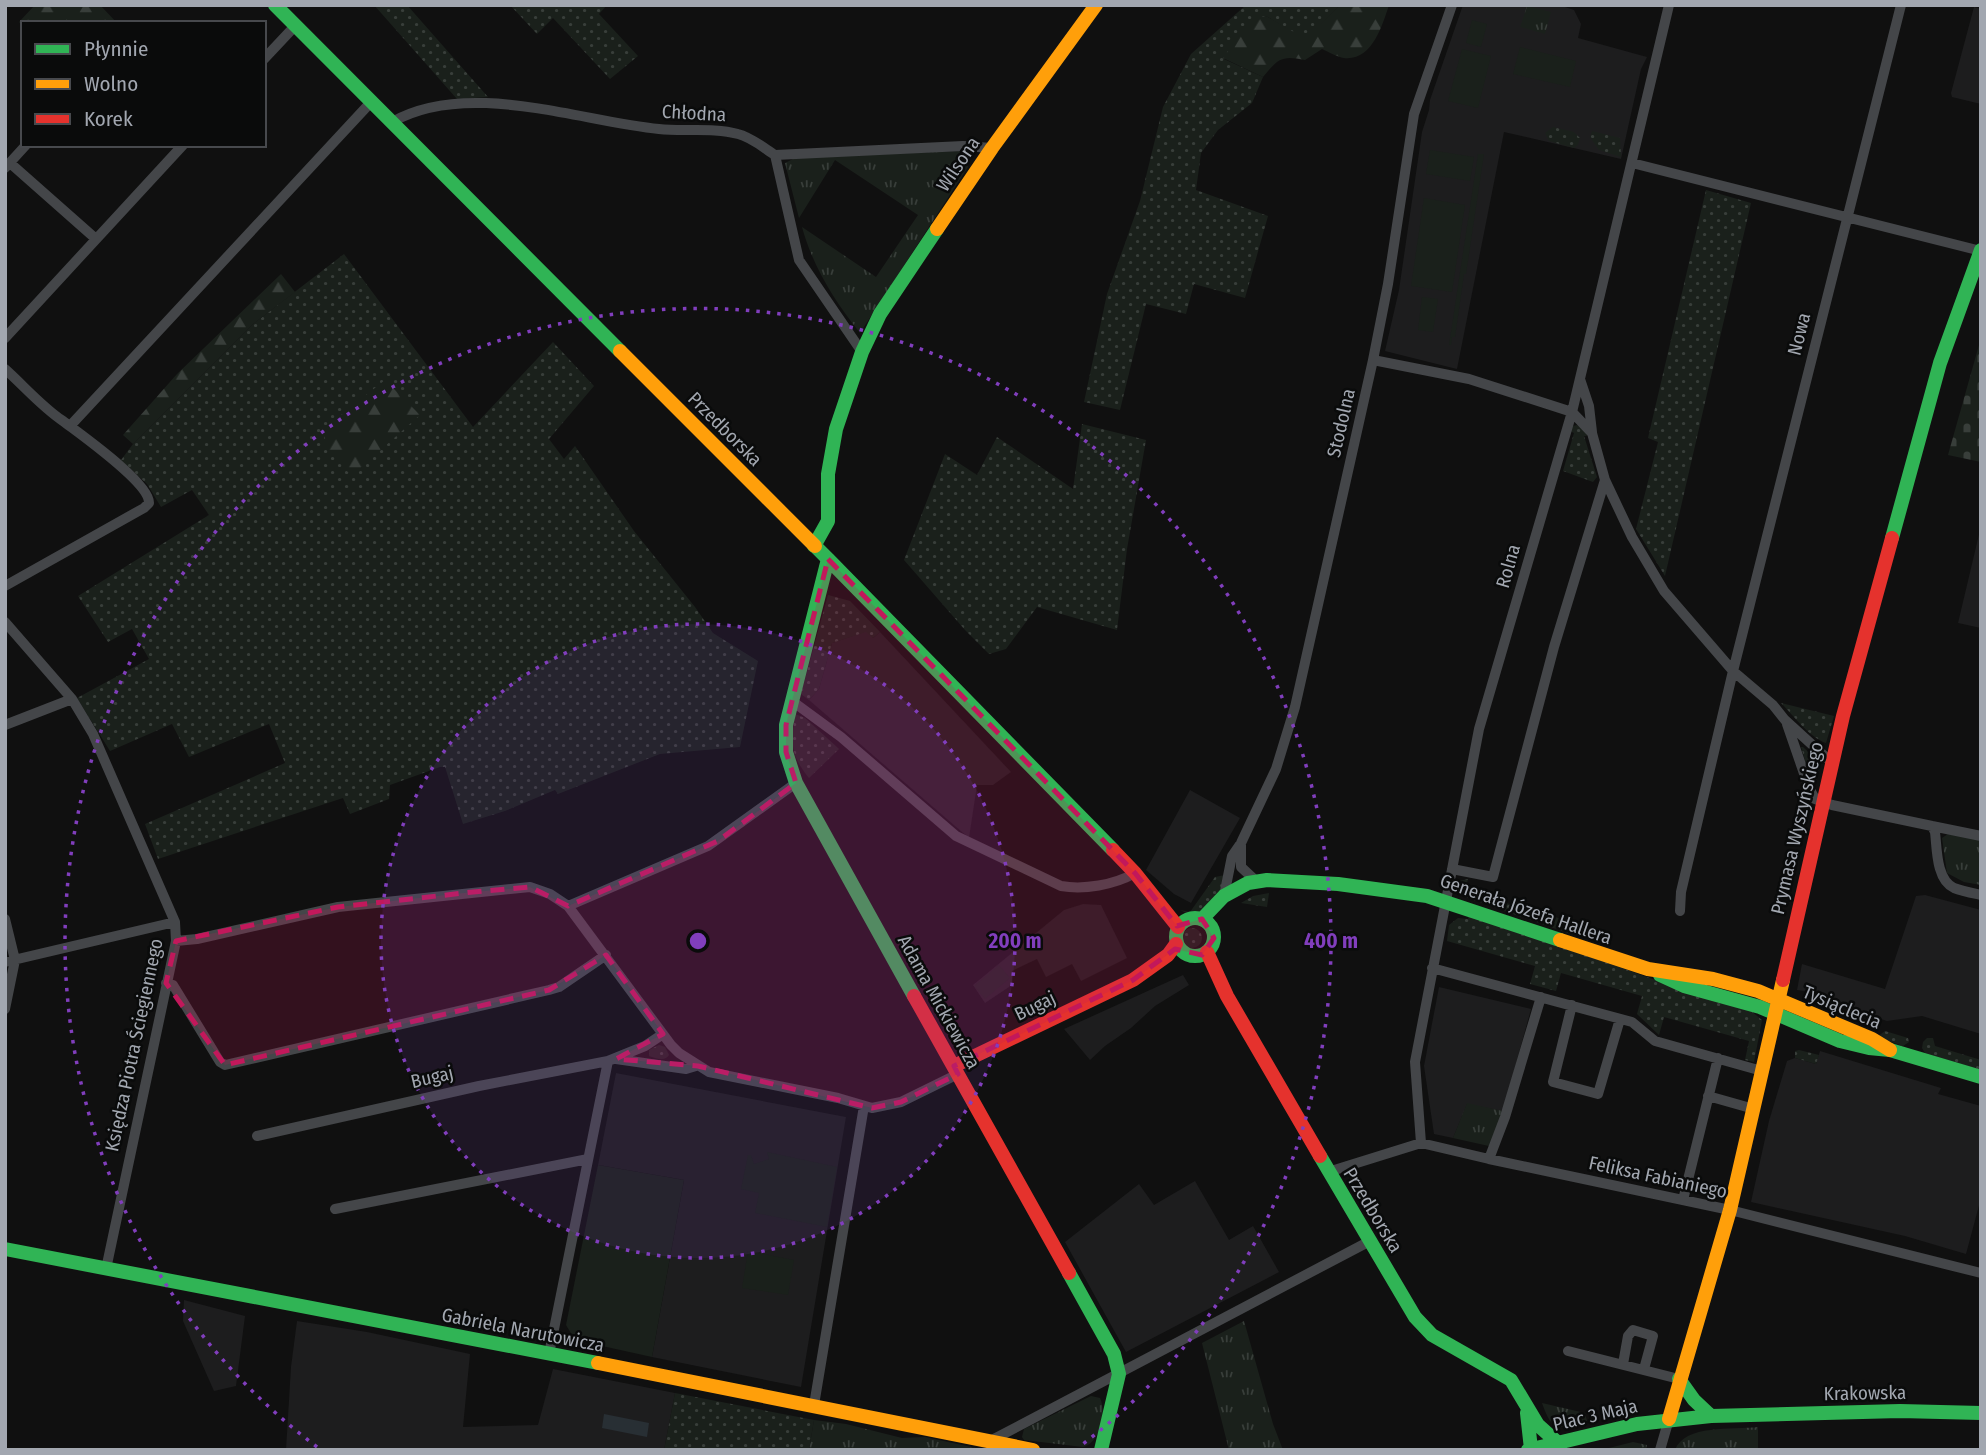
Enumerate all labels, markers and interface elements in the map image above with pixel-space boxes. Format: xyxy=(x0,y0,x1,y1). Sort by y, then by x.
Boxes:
legend xyxy=(21,21,266,147)
text: Płynnie xyxy=(84,36,148,62)
text: Wolno xyxy=(84,71,138,97)
street label: Chłodna xyxy=(661,100,727,126)
text: Korek xyxy=(84,106,133,132)
street label: Wilsona xyxy=(931,132,985,196)
street label: Nowa xyxy=(1783,310,1815,358)
street label: Stodolna xyxy=(1322,386,1360,460)
street label: Przedborska xyxy=(683,387,767,471)
street label: Rolna xyxy=(1491,541,1525,591)
street label: Prymasa Wyszyńskiego xyxy=(1766,739,1828,917)
street label: Generała Józefa Hallera xyxy=(1437,869,1615,949)
text: 200 m xyxy=(987,928,1042,954)
text: 400 m xyxy=(1304,928,1358,954)
centre of rings xyxy=(686,929,710,953)
street label: Adama Mickiewicza xyxy=(893,931,985,1073)
street label: Księdza Piotra Ściegiennego xyxy=(100,936,168,1154)
street label: Tysiąclecia xyxy=(1799,980,1885,1034)
street label: Bugaj xyxy=(1011,986,1059,1026)
street label: Bugaj xyxy=(409,1061,455,1093)
street label: Feliksa Fabianiego xyxy=(1587,1151,1729,1203)
street label: Przedborska xyxy=(1339,1163,1407,1257)
street label: Gabriela Narutowicza xyxy=(440,1303,606,1357)
street label: Krakowska xyxy=(1824,1381,1906,1405)
street label: Plac 3 Maja xyxy=(1550,1394,1640,1436)

